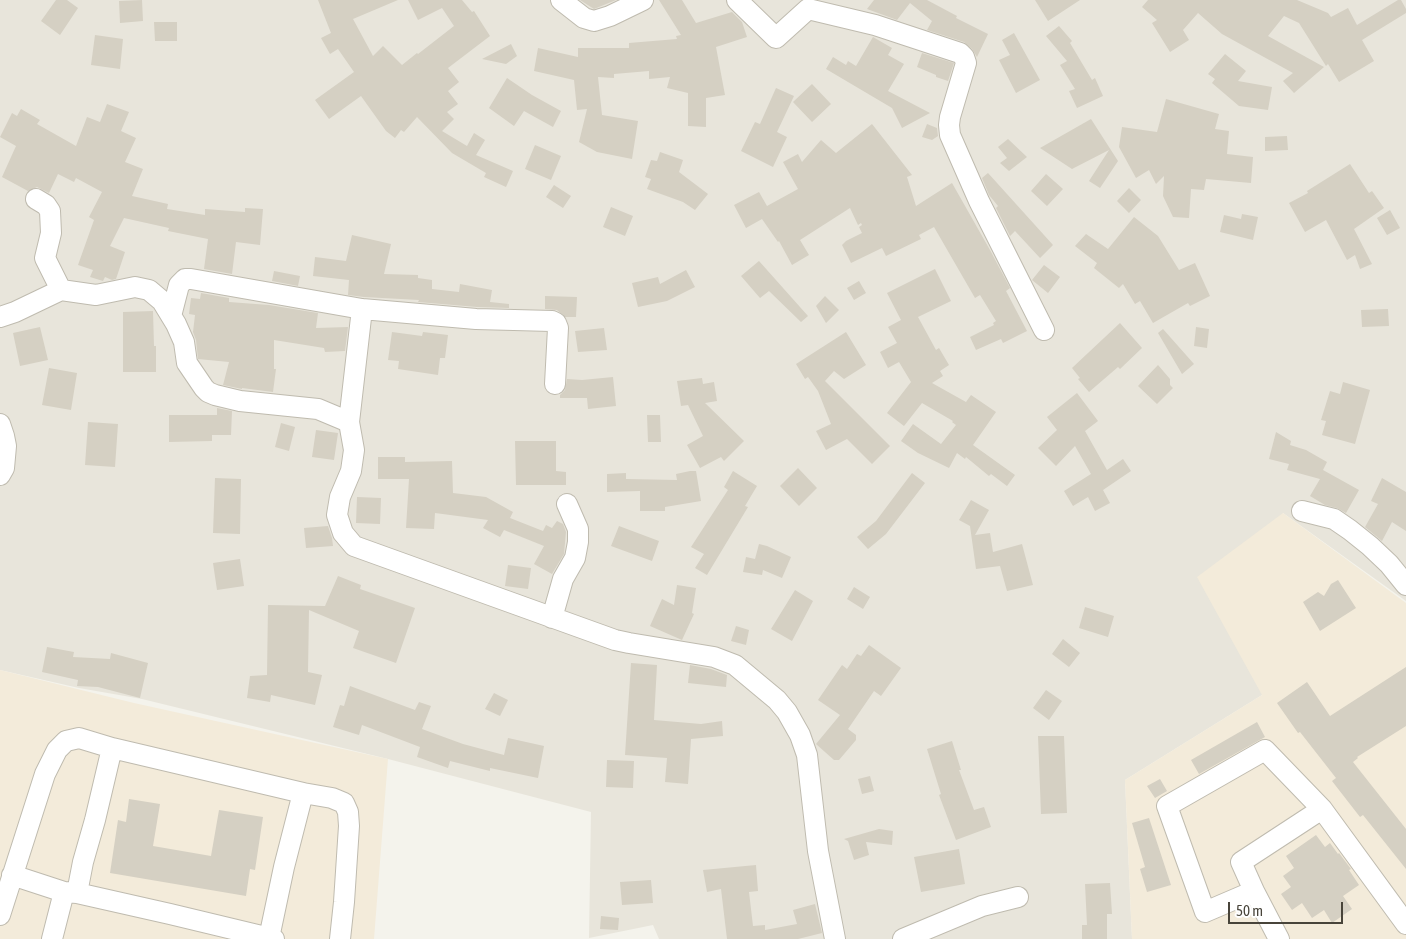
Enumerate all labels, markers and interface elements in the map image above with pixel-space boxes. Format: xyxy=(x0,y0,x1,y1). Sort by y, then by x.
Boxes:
scale bar xyxy=(1231,892,1346,924)
text: 50 m xyxy=(1236,902,1263,919)

